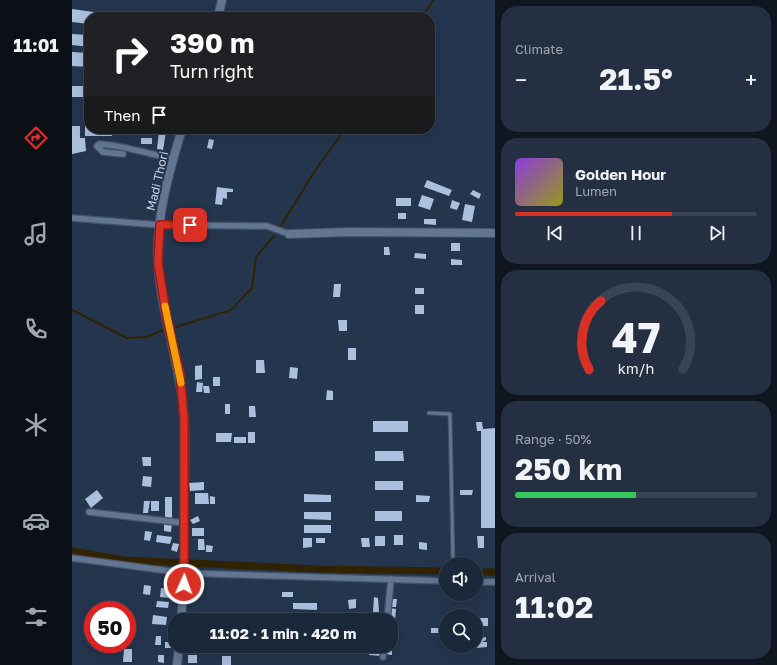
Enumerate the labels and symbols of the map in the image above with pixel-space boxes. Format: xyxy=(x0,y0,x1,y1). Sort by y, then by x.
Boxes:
street label: Madi Thori xyxy=(143,150,171,212)
pin xyxy=(173,208,207,242)
position arrow xyxy=(163,563,205,605)
speed limit sign: 50 xyxy=(84,601,136,653)

